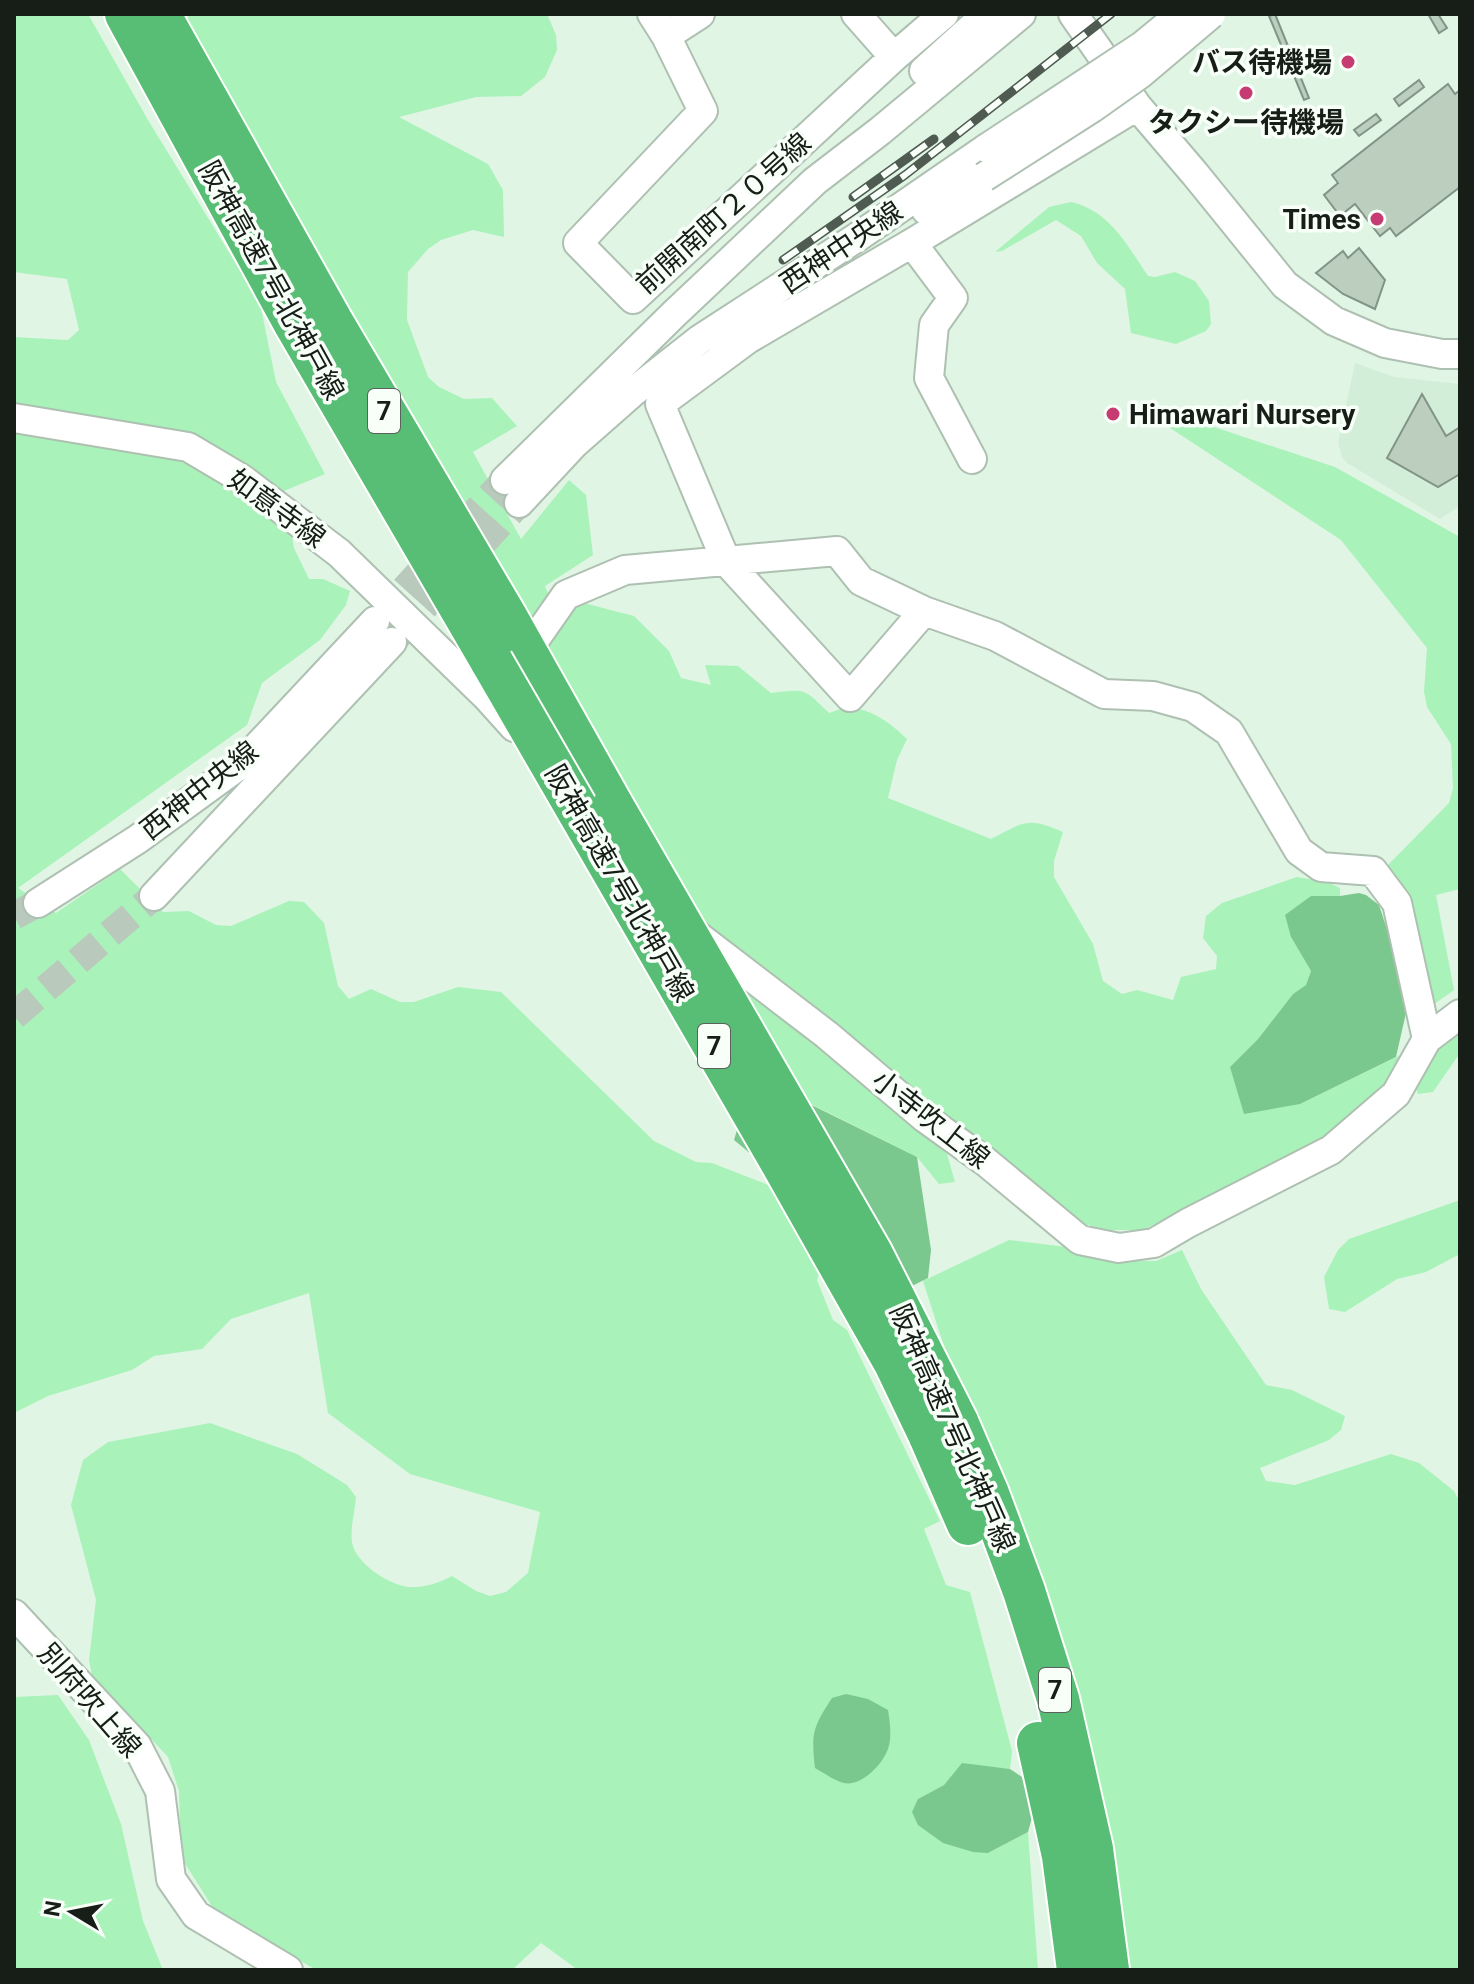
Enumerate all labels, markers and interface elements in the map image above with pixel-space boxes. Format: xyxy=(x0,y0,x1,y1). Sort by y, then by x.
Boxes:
place label: バス待機場 xyxy=(1192,46,1332,79)
marker: バス待機場 xyxy=(1339,53,1357,71)
marker: タクシー待機場 xyxy=(1237,84,1255,102)
place label: タクシー待機場 xyxy=(1148,106,1344,139)
street label: 前開南町２０号線 xyxy=(629,126,818,301)
street label: 阪神高速7号北神戸線 xyxy=(192,155,351,405)
street label: 西神中央線 xyxy=(774,195,909,300)
place label: Times xyxy=(1282,203,1361,236)
marker: Times xyxy=(1368,210,1386,228)
road number: 7 xyxy=(368,389,400,433)
place label: Himawari Nursery xyxy=(1129,398,1356,431)
marker: Himawari Nursery xyxy=(1104,405,1122,423)
street label: 如意寺線 xyxy=(222,462,332,555)
street label: 西神中央線 xyxy=(134,734,265,846)
street label: 阪神高速7号北神戸線 xyxy=(538,759,701,1007)
road number: 7 xyxy=(698,1024,730,1068)
street label: 小寺吹上線 xyxy=(865,1063,996,1175)
street label: 阪神高速7号北神戸線 xyxy=(883,1299,1022,1557)
street label: 別府吹上線 xyxy=(31,1637,148,1764)
road number: 7 xyxy=(1039,1668,1071,1712)
north arrow xyxy=(32,1872,112,1952)
text: N xyxy=(39,1899,66,1918)

